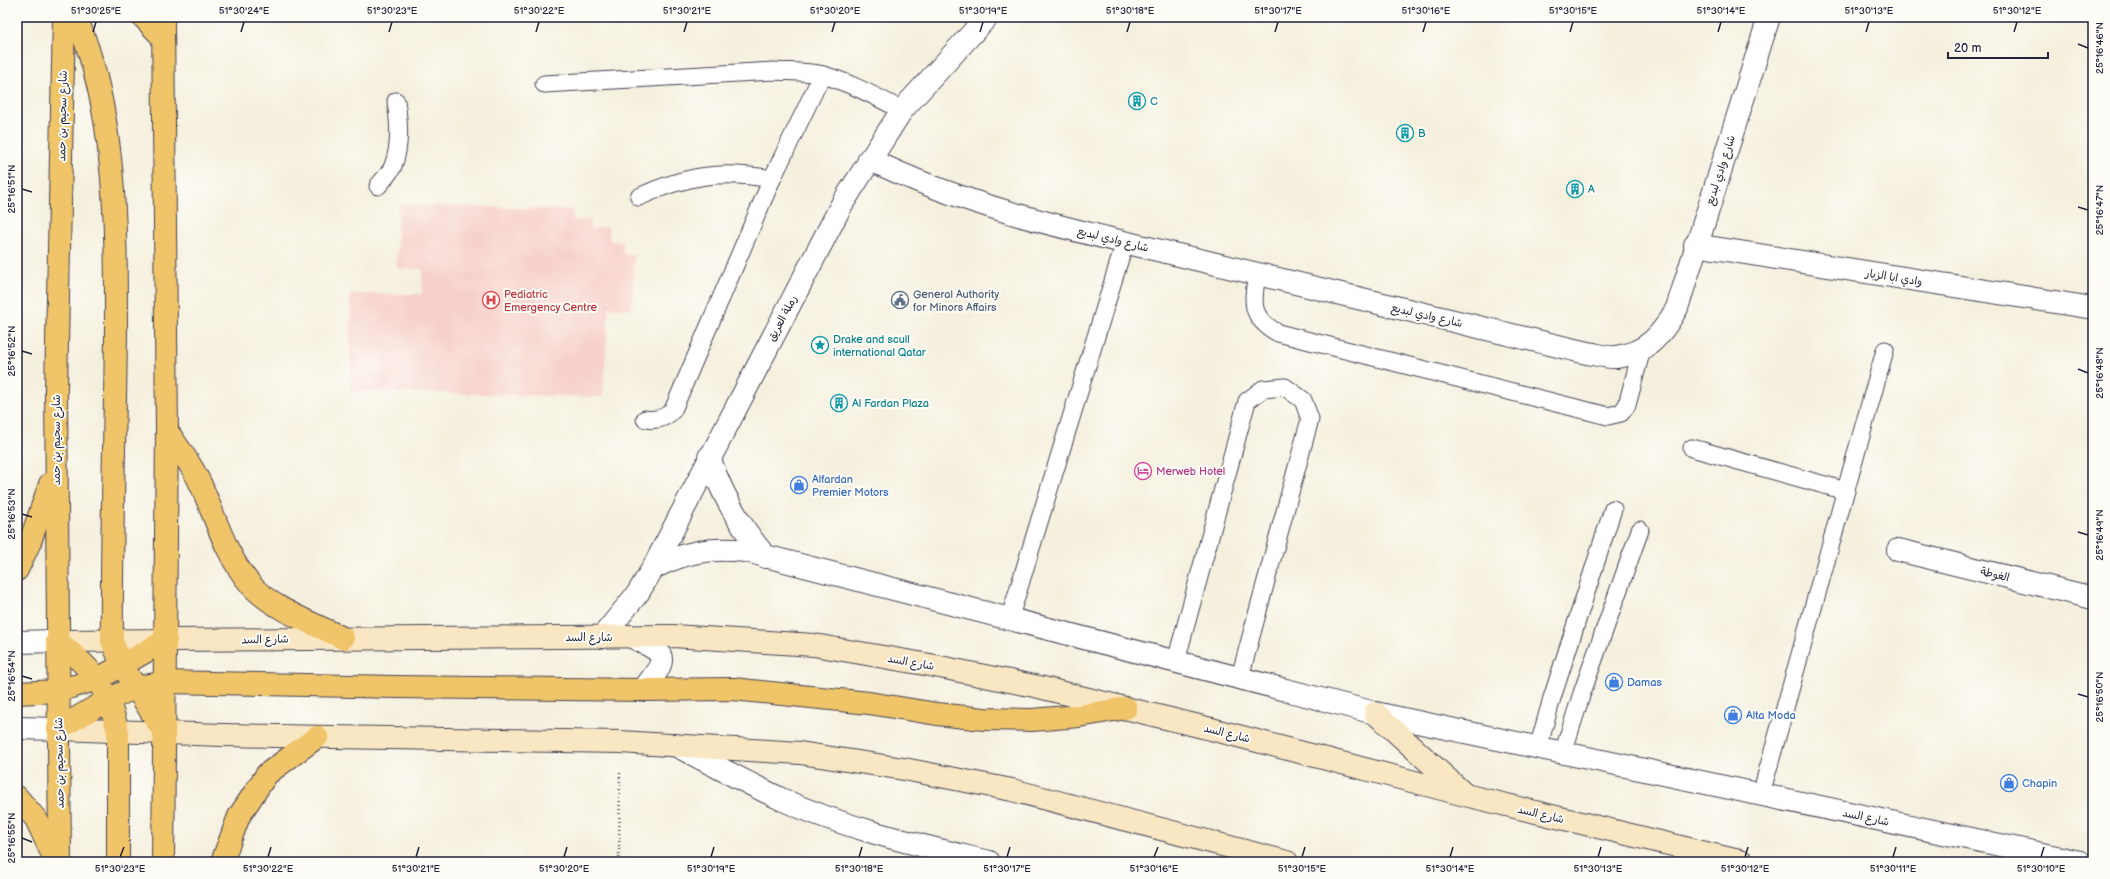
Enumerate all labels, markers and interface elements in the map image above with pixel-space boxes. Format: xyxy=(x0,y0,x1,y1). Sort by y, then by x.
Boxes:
text: 51°30'25"E xyxy=(71,5,122,17)
text: 51°30'24"E xyxy=(219,5,270,17)
text: 51°30'23"E xyxy=(367,5,418,17)
text: 51°30'22"E xyxy=(514,5,565,17)
text: 51°30'21"E xyxy=(663,5,712,17)
text: 51°30'20"E xyxy=(810,5,861,17)
text: 51°30'19"E xyxy=(959,5,1008,17)
text: 51°30'18"E xyxy=(1106,5,1155,17)
text: 51°30'17"E xyxy=(1254,5,1302,17)
text: 51°30'16"E xyxy=(1402,5,1451,17)
text: 51°30'15"E xyxy=(1549,5,1598,17)
text: 51°30'14"E xyxy=(1697,5,1746,17)
text: 51°30'13"E xyxy=(1845,5,1894,17)
text: 51°30'12"E xyxy=(1993,5,2042,17)
text: 25°16'46"N xyxy=(2094,22,2106,74)
scale bar xyxy=(1948,34,2048,60)
text: 20 m xyxy=(1954,41,1981,56)
street label: شارع سحيم بن حمد xyxy=(55,70,72,162)
building icon: C xyxy=(1127,91,1147,111)
place label: C xyxy=(1150,95,1158,108)
building icon: B xyxy=(1395,123,1415,143)
place label: B xyxy=(1418,127,1426,140)
street label: شارع وادي لبديع xyxy=(1703,133,1740,207)
text: 25°16'51"N xyxy=(6,164,18,214)
building icon: A xyxy=(1565,179,1585,199)
place label: A xyxy=(1588,183,1595,196)
text: 25°16'47"N xyxy=(2094,185,2106,235)
street label: شارع وادي لبديع xyxy=(1075,224,1150,257)
street label: وادي ابا الزبار xyxy=(1863,266,1923,290)
place label: Pediatric Emergency Centre xyxy=(504,288,597,314)
place label: General Authority for Minors Affairs xyxy=(913,288,999,314)
hospital icon: Pediatric Emergency Centre xyxy=(481,290,501,310)
public building icon: General Authority for Minors Affairs xyxy=(890,290,910,310)
street label: رملة العريق xyxy=(765,293,800,343)
street label: شارع وادي لبديع xyxy=(1389,301,1464,332)
text: 25°16'52"N xyxy=(6,325,18,377)
place label: Drake and scull international Qatar xyxy=(833,333,927,359)
place icon: Drake and scull international Qatar xyxy=(810,335,830,355)
text: 25°16'48"N xyxy=(2094,347,2106,399)
building icon: Al Fardan Plaza xyxy=(829,393,849,413)
street label: شارع سحيم بن حمد xyxy=(50,395,65,485)
place label: Al Fardan Plaza xyxy=(852,397,929,410)
hotel icon: Merweb Hotel xyxy=(1133,461,1153,481)
place label: Merweb Hotel xyxy=(1156,465,1225,478)
place label: Alfardan Premier Motors xyxy=(812,473,889,499)
shop icon: Alfardan Premier Motors xyxy=(789,475,809,495)
text: 25°16'53"N xyxy=(6,488,18,540)
text: 25°16'49"N xyxy=(2094,509,2106,561)
street label: الغوطة xyxy=(1979,565,2011,584)
street label: شارع السد xyxy=(565,631,613,646)
street label: شارع السد xyxy=(241,633,289,648)
text: 25°16'54"N xyxy=(6,650,18,702)
street label: شارع السد xyxy=(886,652,935,675)
text: 25°16'50"N xyxy=(2094,671,2106,723)
shop icon: Damas xyxy=(1604,672,1624,692)
place label: Damas xyxy=(1627,676,1662,689)
shop icon: Alta Moda xyxy=(1723,705,1743,725)
place label: Alta Moda xyxy=(1746,709,1796,722)
street label: شارع سحيم بن حمد xyxy=(52,717,69,809)
street label: شارع السد xyxy=(1202,721,1251,747)
shop icon: Chapin xyxy=(1999,773,2019,793)
place label: Chapin xyxy=(2022,777,2057,790)
street label: شارع السد xyxy=(1516,803,1565,828)
street label: شارع السد xyxy=(1841,806,1890,831)
text: 25°16'55"N xyxy=(6,812,18,864)
text: 51°30'23"E xyxy=(95,863,146,875)
text: 51°30'22"E xyxy=(243,863,294,875)
text: 51°30'21"E xyxy=(392,863,441,875)
text: 51°30'20"E xyxy=(539,863,590,875)
text: 51°30'19"E xyxy=(687,863,736,875)
text: 51°30'18"E xyxy=(835,863,884,875)
text: 51°30'17"E xyxy=(983,863,1031,875)
text: 51°30'16"E xyxy=(1130,863,1179,875)
text: 51°30'15"E xyxy=(1278,863,1327,875)
text: 51°30'14"E xyxy=(1426,863,1475,875)
text: 51°30'13"E xyxy=(1574,863,1623,875)
text: 51°30'12"E xyxy=(1721,863,1770,875)
text: 51°30'11"E xyxy=(1870,863,1917,875)
text: 51°30'10"E xyxy=(2017,863,2066,875)

